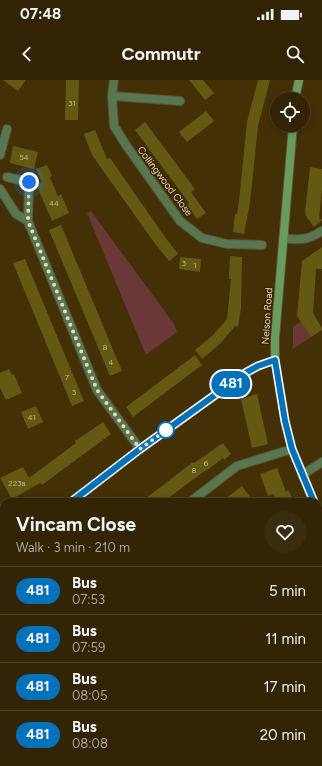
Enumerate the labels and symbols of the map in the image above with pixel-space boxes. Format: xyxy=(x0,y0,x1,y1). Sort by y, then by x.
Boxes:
house number: 31 xyxy=(68,98,76,108)
street label: Collingwood Close xyxy=(134,143,196,219)
house number: 54 xyxy=(19,152,29,162)
your location xyxy=(19,172,39,192)
house number: 44 xyxy=(49,198,59,208)
house number: 3 xyxy=(182,258,186,268)
house number: 1 xyxy=(193,260,197,270)
street label: Nelson Road xyxy=(259,287,275,345)
house number: 8 xyxy=(103,342,108,352)
house number: 4 xyxy=(109,357,114,367)
line badge: 481 xyxy=(208,371,254,397)
house number: 7 xyxy=(65,372,70,382)
house number: 3 xyxy=(72,387,76,397)
house number: 41 xyxy=(28,412,36,422)
unlabelled marker xyxy=(157,421,175,439)
house number: 6 xyxy=(204,458,209,468)
house number: 8 xyxy=(192,465,197,475)
house number: 223a xyxy=(8,478,26,488)

